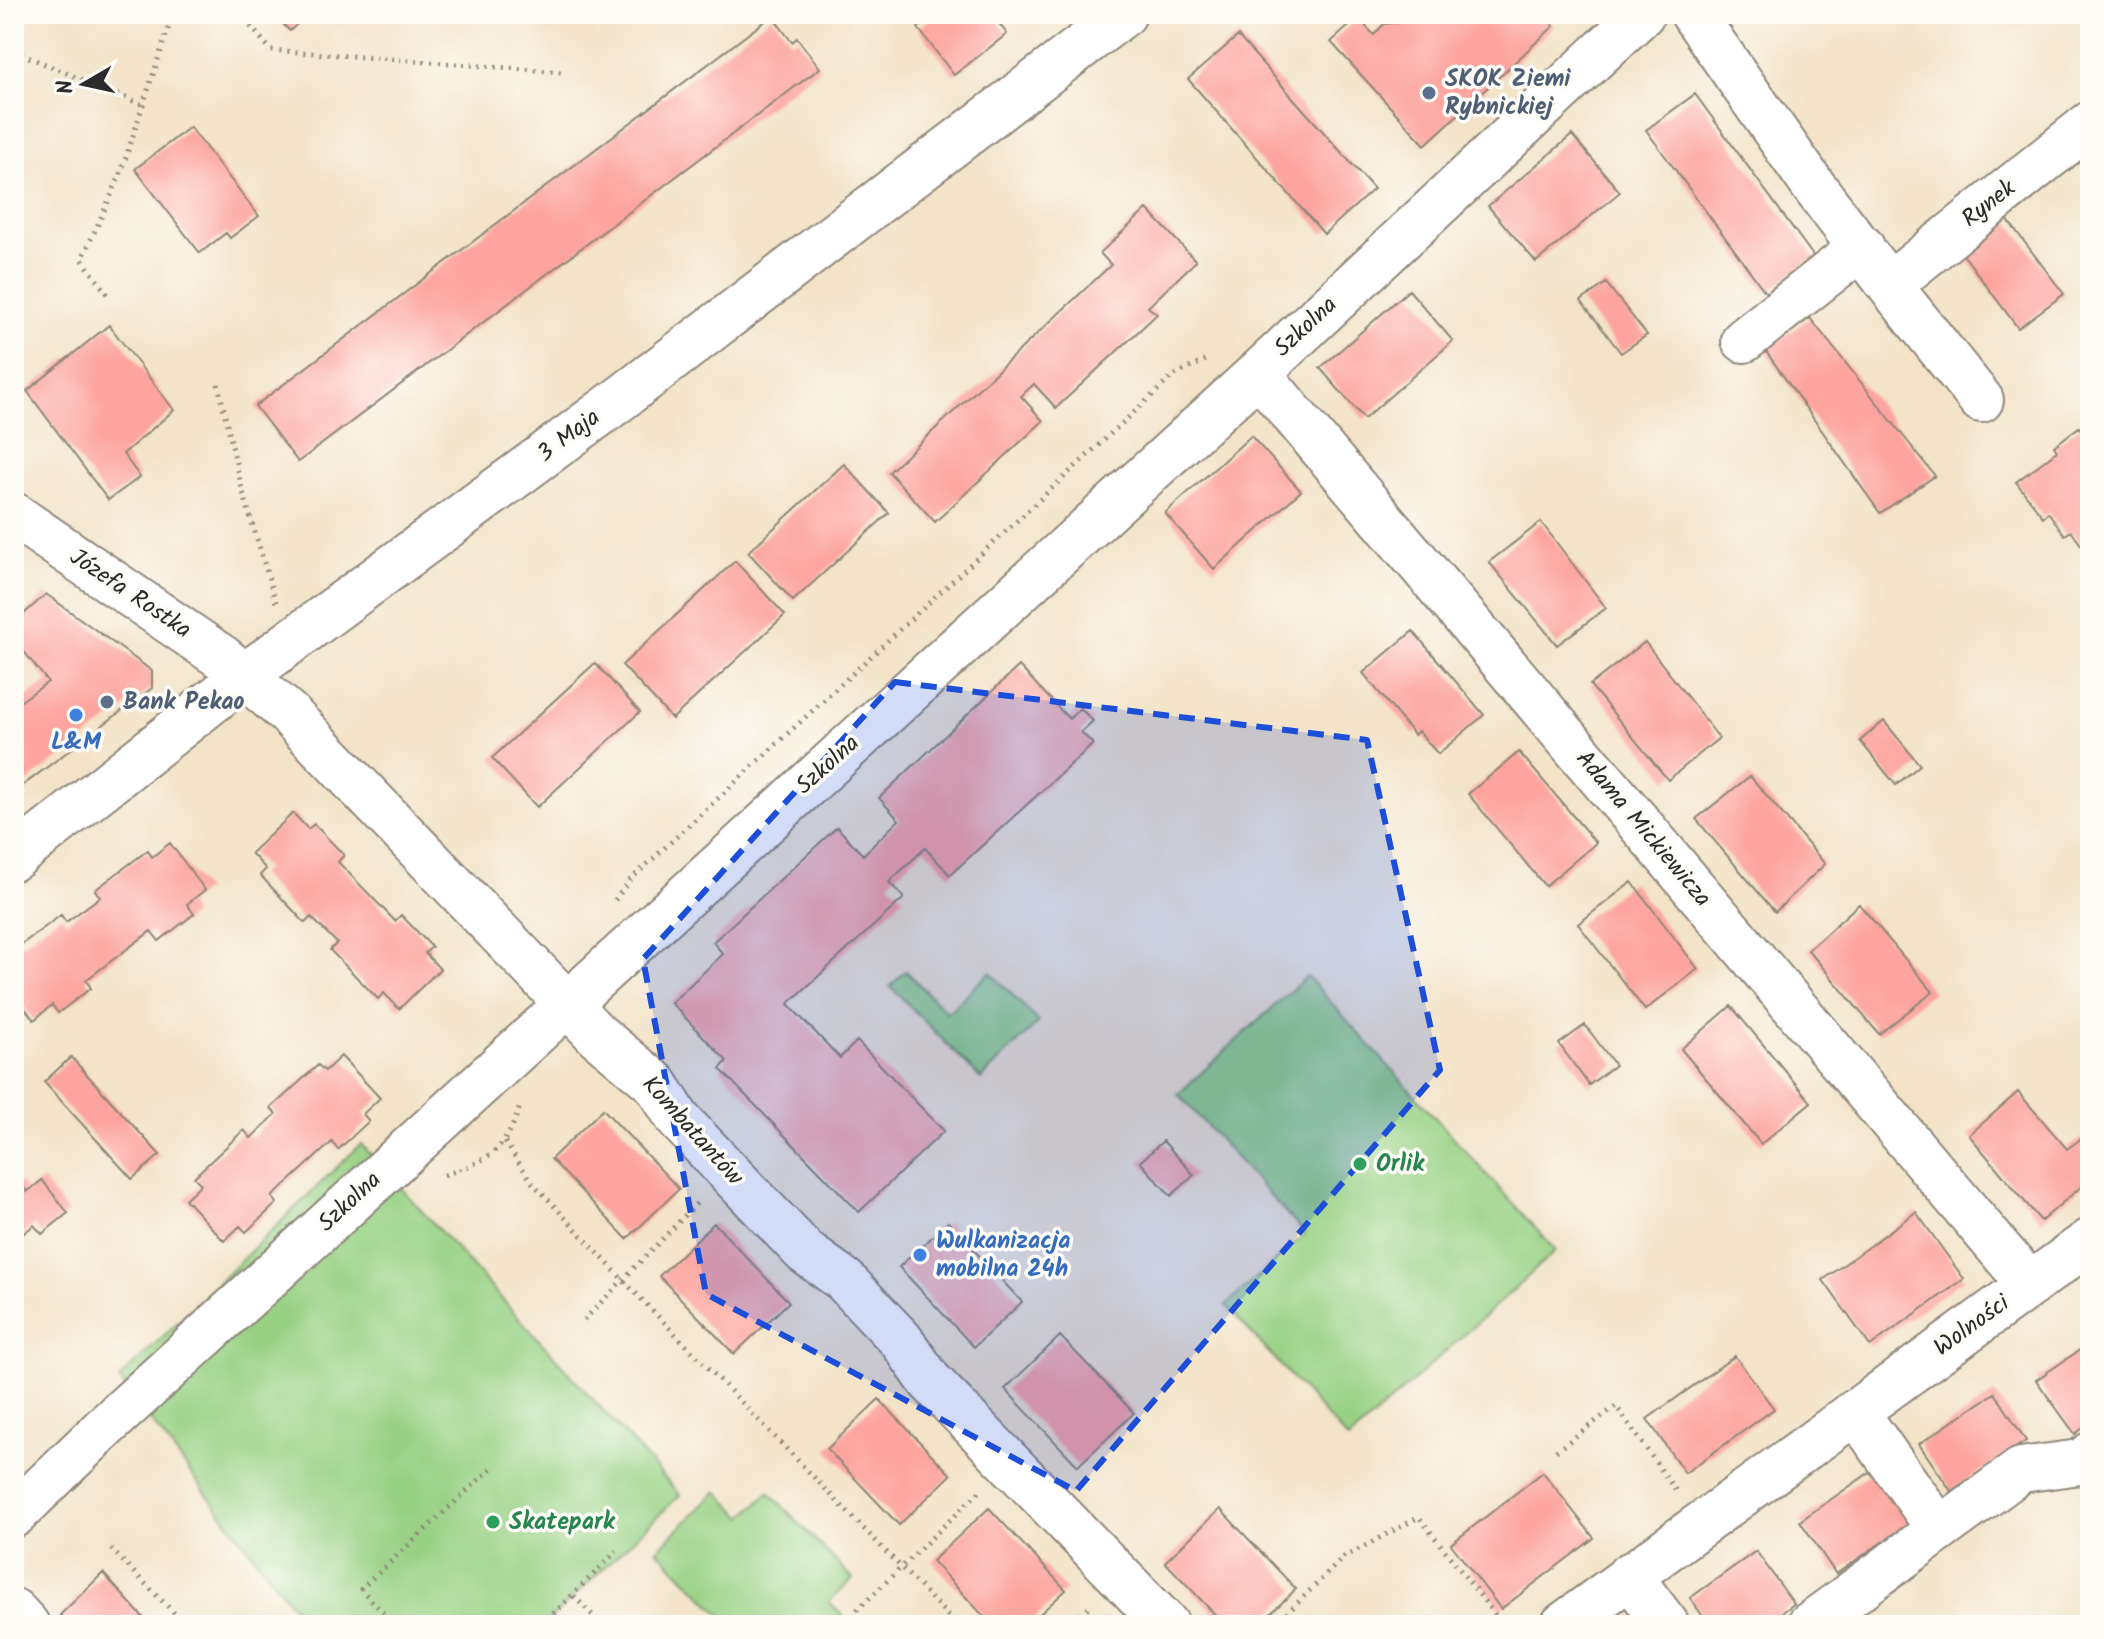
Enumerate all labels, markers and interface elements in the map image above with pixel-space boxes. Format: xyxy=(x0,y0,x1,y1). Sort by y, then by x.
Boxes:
north arrow xyxy=(44,44,124,124)
place label: SKOK Ziemi Rybnickiej xyxy=(1445,60,1571,127)
text: N xyxy=(48,77,85,96)
marker: SKOK Ziemi Rybnickiej xyxy=(1420,84,1438,102)
street label: Rynek xyxy=(1953,170,2025,238)
street label: Szkolna xyxy=(1265,287,1347,367)
street label: 3 Maja xyxy=(529,399,609,473)
street label: Józefa Rostka xyxy=(61,539,199,649)
place label: Bank Pekao xyxy=(123,683,245,722)
marker: Bank Pekao xyxy=(98,693,116,711)
marker: L&M xyxy=(67,706,85,724)
place label: L&M xyxy=(51,723,102,762)
street label: Szkolna xyxy=(787,725,869,805)
street label: Adama Mickiewicza xyxy=(1565,742,1721,916)
street label: Kombatantów xyxy=(631,1067,753,1196)
place label: Orlik xyxy=(1376,1145,1425,1184)
marker: Orlik xyxy=(1351,1155,1369,1173)
street label: Szkolna xyxy=(309,1162,391,1242)
place label: Wulkanizacja mobilna 24h xyxy=(936,1222,1070,1289)
marker: Wulkanizacja mobilna 24h xyxy=(911,1246,929,1264)
street label: Wolności xyxy=(1926,1284,2019,1367)
place label: Skatepark xyxy=(509,1503,616,1542)
marker: Skatepark xyxy=(484,1513,502,1531)

